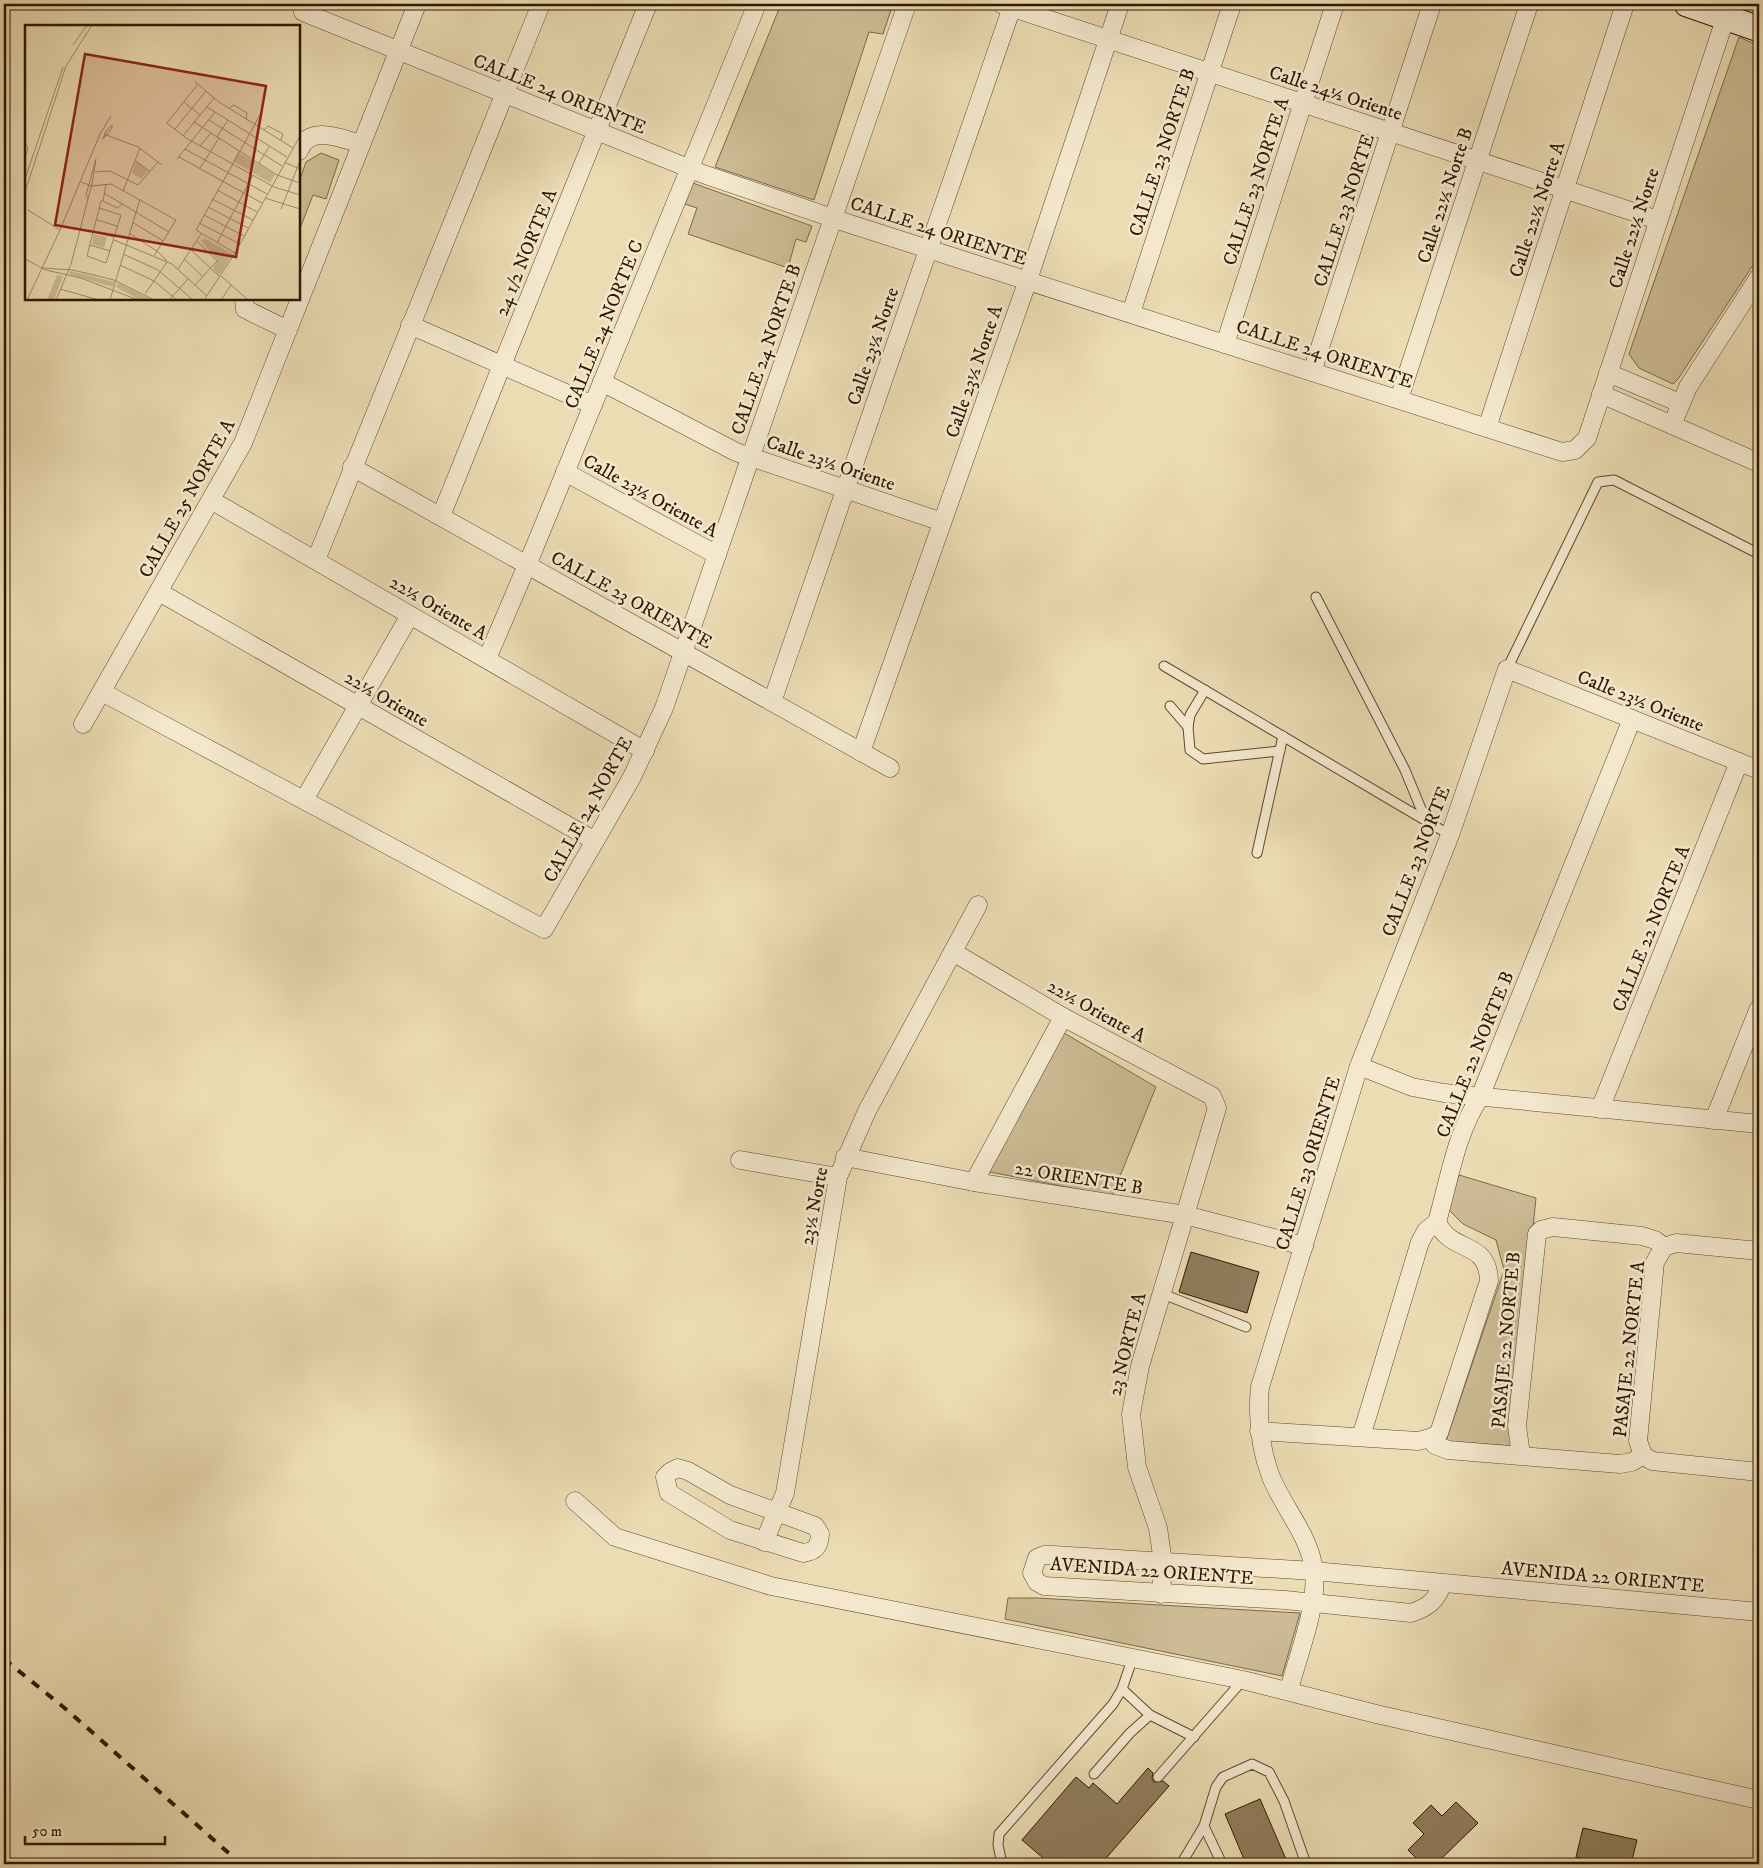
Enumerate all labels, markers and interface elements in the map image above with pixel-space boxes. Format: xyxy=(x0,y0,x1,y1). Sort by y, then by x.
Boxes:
inset map xyxy=(25,25,300,300)
street label: CALLE 24 ORIENTE xyxy=(470,49,649,140)
street label: Calle 24½ Oriente xyxy=(1266,61,1405,126)
street label: CALLE 23 NORTE B xyxy=(1124,66,1200,239)
street label: CALLE 23 NORTE A xyxy=(1218,94,1295,268)
street label: Calle 22½ Norte B xyxy=(1413,125,1478,266)
street label: CALLE 23 NORTE xyxy=(1309,131,1380,290)
street label: Calle 22½ Norte A xyxy=(1505,138,1570,280)
street label: Calle 22½ Norte xyxy=(1604,165,1665,292)
street label: 24 1/2 NORTE A xyxy=(490,185,563,320)
street label: CALLE 24 ORIENTE xyxy=(847,192,1030,271)
street label: CALLE 24 NORTE C xyxy=(560,237,649,412)
street label: CALLE 24 NORTE B xyxy=(726,261,806,438)
street label: Calle 23½ Norte xyxy=(843,284,904,408)
street label: Calle 23½ Norte A xyxy=(941,301,1008,441)
street label: CALLE 24 ORIENTE xyxy=(1233,315,1416,394)
street label: CALLE 25 NORTE A xyxy=(134,415,241,582)
street label: Calle 23½ Oriente xyxy=(763,431,898,496)
street label: Calle 23½ Oriente A xyxy=(579,450,723,543)
street label: CALLE 23 ORIENTE xyxy=(547,546,716,654)
street label: 22½ Oriente A xyxy=(385,571,492,646)
street label: 22½ Oriente xyxy=(340,666,432,733)
street label: Calle 23½ Oriente xyxy=(1574,666,1707,737)
street label: CALLE 24 NORTE xyxy=(539,733,638,887)
street label: CALLE 23 NORTE xyxy=(1377,783,1456,940)
street label: CALLE 22 NORTE A xyxy=(1607,841,1696,1015)
street label: CALLE 22 NORTE B xyxy=(1431,968,1519,1141)
street label: 22½ Oriente A xyxy=(1043,975,1150,1048)
street label: CALLE 23 ORIENTE xyxy=(1271,1074,1346,1253)
street label: 22 ORIENTE B xyxy=(1013,1157,1145,1200)
street label: 23½ Norte xyxy=(796,1165,833,1247)
street label: PASAJE 22 NORTE B xyxy=(1487,1251,1526,1430)
street label: PASAJE 22 NORTE A xyxy=(1609,1259,1650,1439)
street label: 23 NORTE A xyxy=(1103,1289,1152,1398)
street label: AVENIDA 22 ORIENTE xyxy=(1049,1553,1254,1590)
street label: AVENIDA 22 ORIENTE xyxy=(1500,1557,1705,1598)
scale bar xyxy=(25,1813,165,1845)
text: 50 m xyxy=(32,1822,62,1841)

